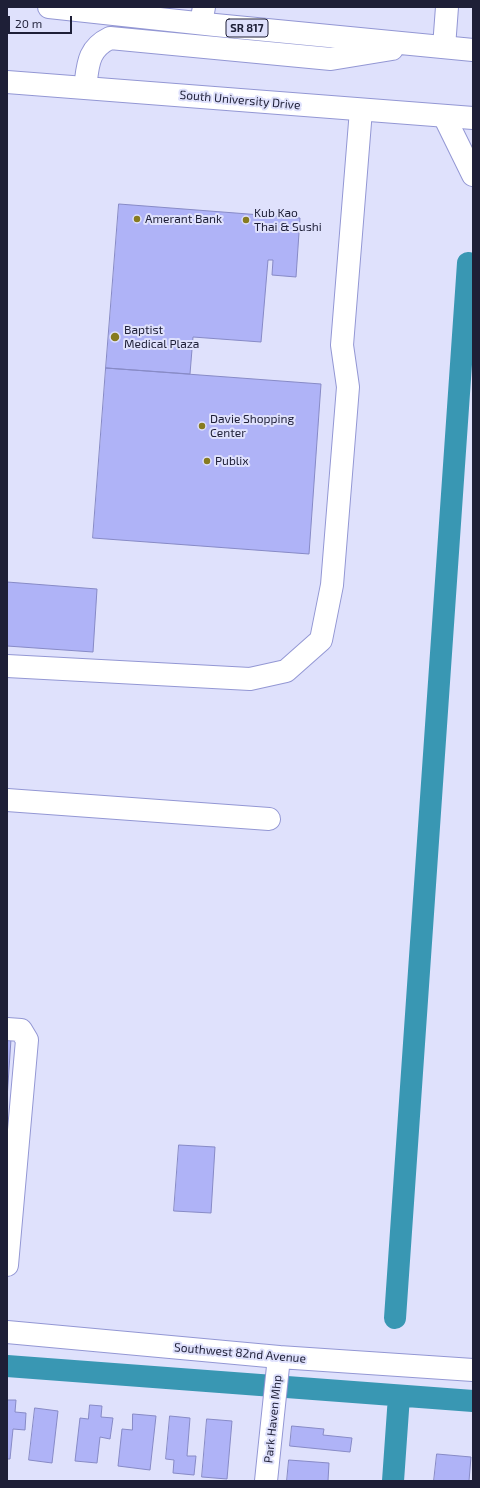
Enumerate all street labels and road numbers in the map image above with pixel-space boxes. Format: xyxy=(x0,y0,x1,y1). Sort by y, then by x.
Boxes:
road number: SR 817 xyxy=(226,19,268,37)
street label: South University Drive xyxy=(179,88,301,112)
street label: Southwest 82nd Avenue xyxy=(173,1340,307,1366)
street label: Park Haven Mhp xyxy=(261,1374,285,1464)

